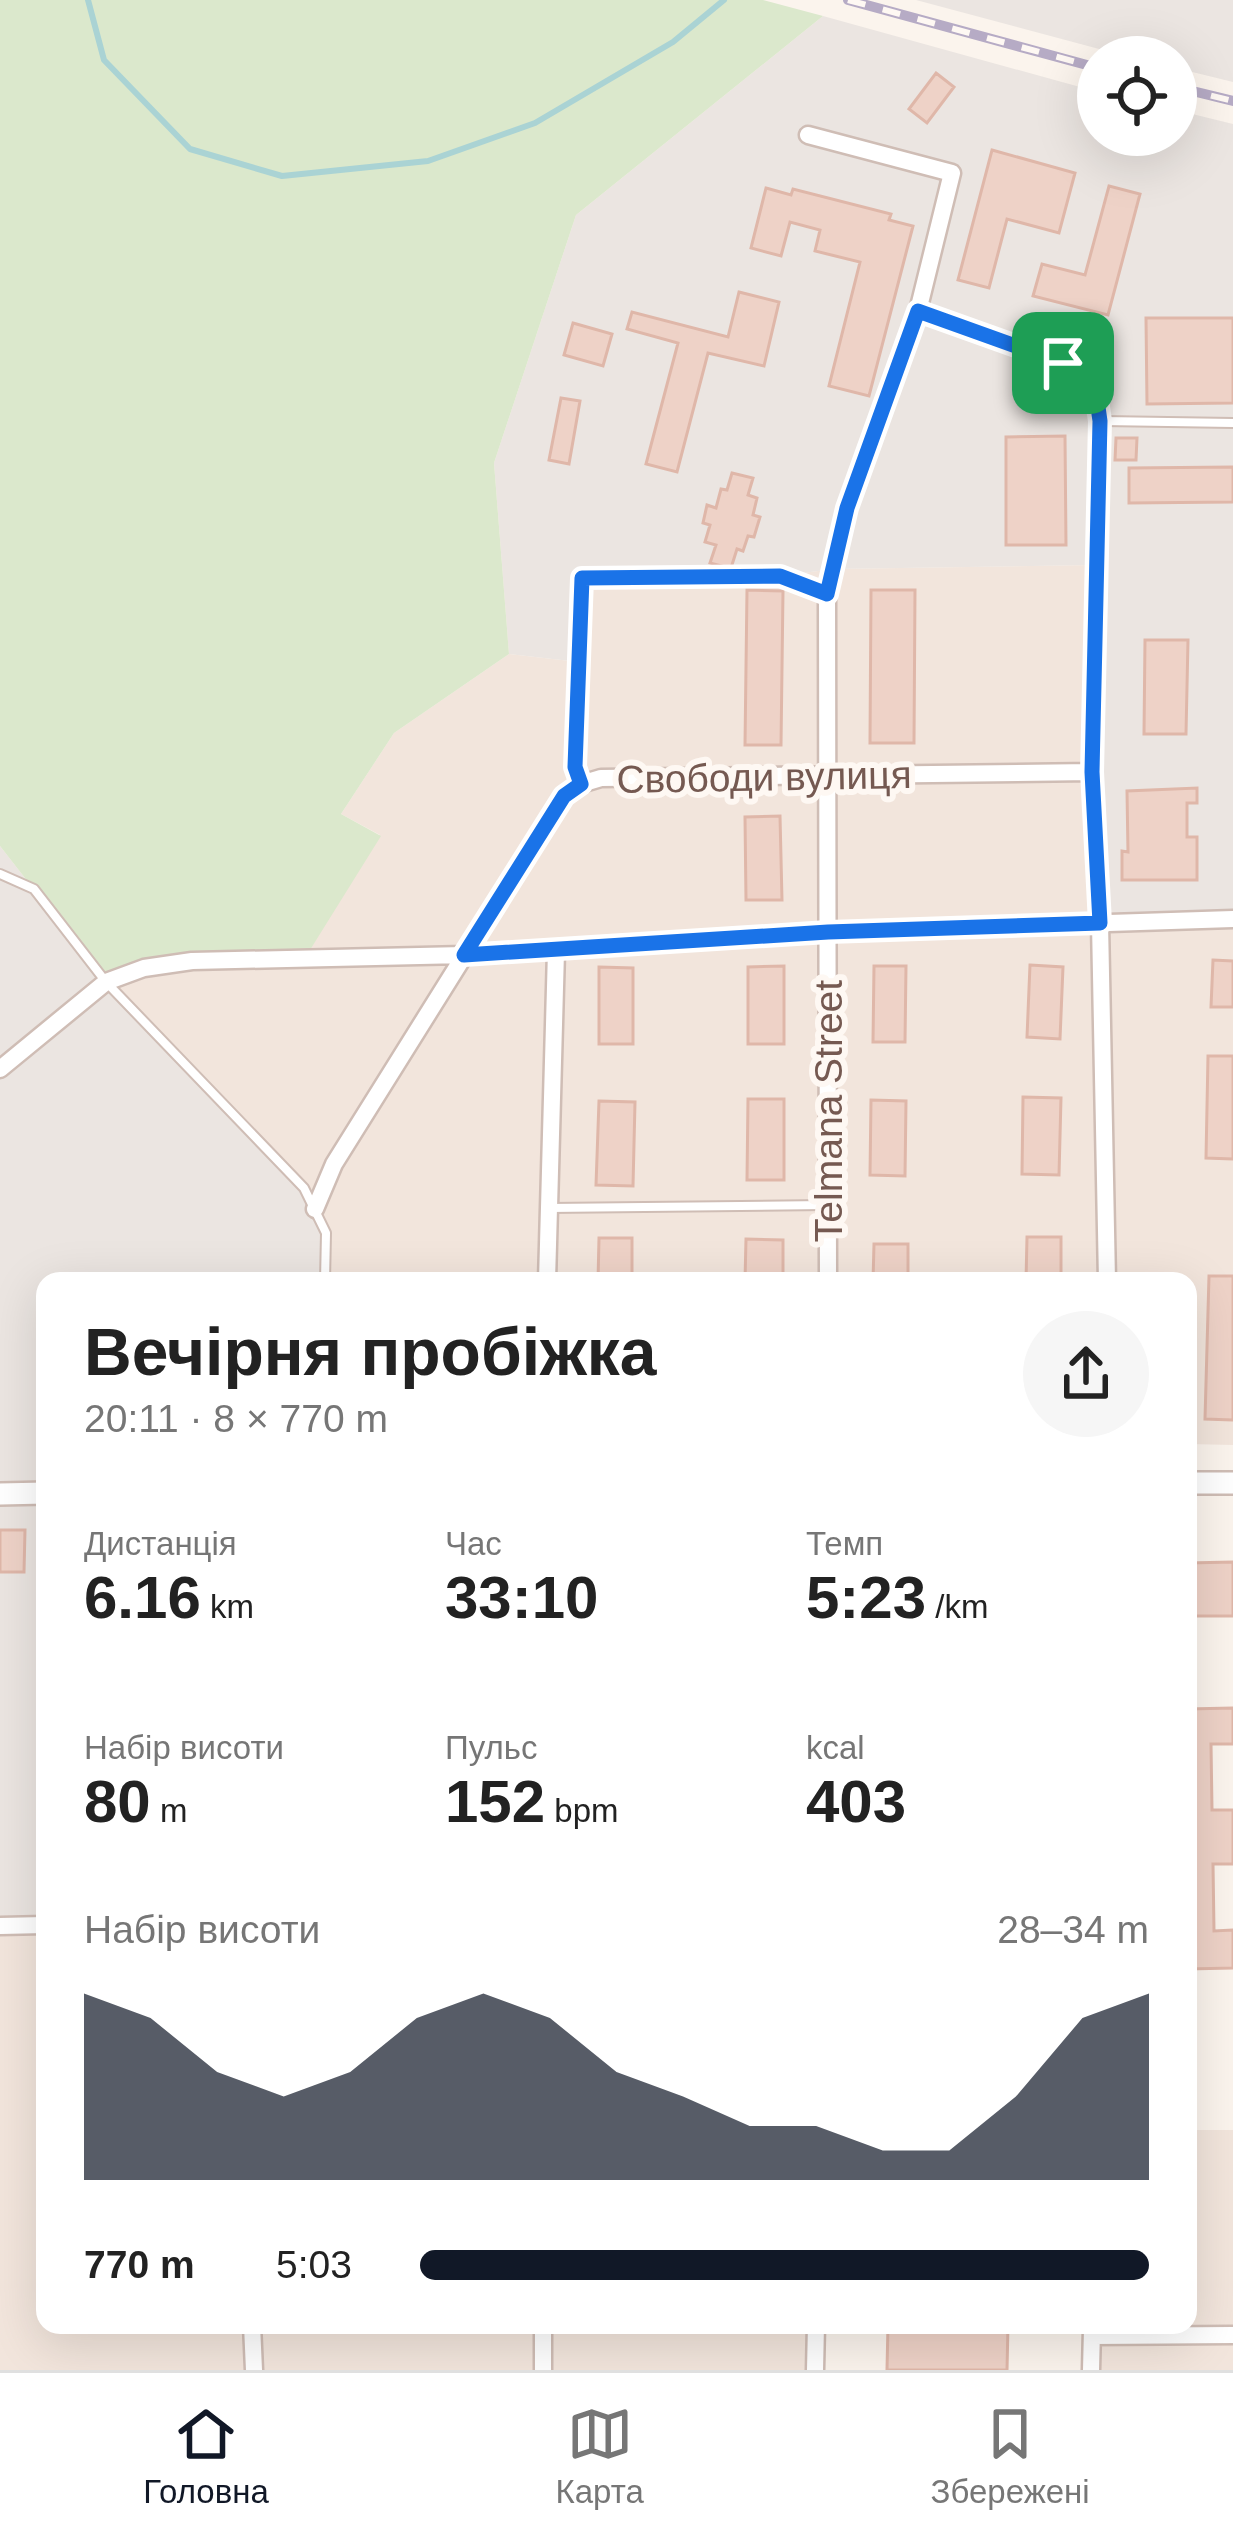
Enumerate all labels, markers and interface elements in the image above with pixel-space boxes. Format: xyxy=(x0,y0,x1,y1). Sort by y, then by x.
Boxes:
map controls xyxy=(1077,36,1197,156)
button: locate xyxy=(1077,36,1197,156)
pin xyxy=(1012,312,1114,414)
icon: arrive xyxy=(1030,330,1096,396)
street label: Свободи вулиця xyxy=(616,753,912,801)
street label: Telmana Street xyxy=(807,980,850,1242)
button: share xyxy=(1023,1311,1149,1437)
text: Вечірня пробіжка xyxy=(84,1315,657,1389)
text: 20:11 · 8 × 770 m xyxy=(84,1397,388,1440)
text: Дистанція xyxy=(84,1525,237,1562)
text: Час xyxy=(445,1525,502,1562)
text: Темп xyxy=(806,1525,883,1562)
text: 6.16 xyxy=(84,1564,201,1631)
text: 33:10 xyxy=(445,1564,598,1631)
text: 5:23 xyxy=(806,1564,926,1631)
text: km xyxy=(201,1588,254,1625)
text: /km xyxy=(926,1588,988,1625)
text: Набір висоти xyxy=(84,1729,284,1766)
text: Пульс xyxy=(445,1729,537,1766)
text: kcal xyxy=(806,1729,865,1766)
text: 80 xyxy=(84,1768,151,1835)
text: 152 xyxy=(445,1768,545,1835)
text: 403 xyxy=(806,1768,906,1835)
text: m xyxy=(151,1792,187,1829)
text: bpm xyxy=(545,1792,618,1829)
text: Набір висоти xyxy=(84,1908,320,1951)
text: 28–34 m xyxy=(997,1908,1149,1951)
text: 770 m xyxy=(84,2243,195,2286)
text: 5:03 xyxy=(276,2243,352,2286)
tab: Головна xyxy=(143,2401,269,2511)
tab: Карта xyxy=(555,2401,644,2511)
tab: Збережені xyxy=(931,2401,1090,2511)

